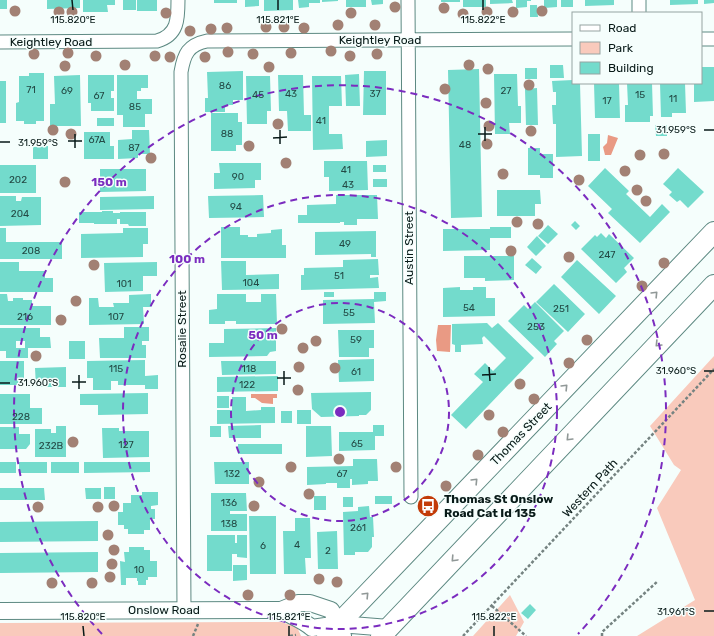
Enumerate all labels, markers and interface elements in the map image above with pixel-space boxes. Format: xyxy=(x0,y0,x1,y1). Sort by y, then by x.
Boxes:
legend xyxy=(572,12,702,84)
text: 115.820°E xyxy=(50,14,96,26)
text: 115.821°E xyxy=(256,14,300,26)
text: 115.822°E xyxy=(461,14,505,26)
text: Road xyxy=(608,21,636,35)
street label: Keightley Road xyxy=(339,33,421,47)
street label: Keightley Road xyxy=(10,35,92,49)
text: Park xyxy=(608,41,634,55)
text: Building xyxy=(608,61,654,75)
house number: 86 xyxy=(219,80,231,92)
house number: 71 xyxy=(26,84,36,96)
house number: 69 xyxy=(61,85,73,97)
house number: 27 xyxy=(501,85,512,97)
house number: 43 xyxy=(285,88,297,100)
house number: 37 xyxy=(369,88,381,100)
house number: 45 xyxy=(252,89,264,101)
house number: 15 xyxy=(635,89,645,101)
house number: 67 xyxy=(94,90,104,102)
house number: 11 xyxy=(669,93,677,105)
house number: 17 xyxy=(602,95,612,107)
house number: 85 xyxy=(129,101,141,113)
house number: 41 xyxy=(316,115,326,127)
text: 31.959°S xyxy=(656,124,696,136)
house number: 88 xyxy=(221,128,233,140)
house number: 67A xyxy=(88,134,106,146)
text: 31.959°S xyxy=(18,137,58,149)
house number: 48 xyxy=(459,139,471,151)
house number: 87 xyxy=(128,142,140,154)
house number: 41 xyxy=(341,164,351,176)
house number: 90 xyxy=(232,171,244,183)
house number: 202 xyxy=(9,174,27,186)
text: 150 m xyxy=(91,175,127,189)
house number: 43 xyxy=(342,179,354,191)
house number: 94 xyxy=(230,201,242,213)
house number: 204 xyxy=(11,208,29,220)
street label: Austin Street xyxy=(402,211,416,285)
house number: 49 xyxy=(339,238,351,250)
house number: 208 xyxy=(22,245,40,257)
house number: 247 xyxy=(599,249,615,261)
text: 100 m xyxy=(169,252,205,266)
house number: 51 xyxy=(334,270,344,282)
house number: 104 xyxy=(243,277,259,289)
house number: 101 xyxy=(117,278,131,290)
street label: Rosalie Street xyxy=(175,290,189,368)
one-way arrow xyxy=(650,291,657,298)
house number: 54 xyxy=(463,302,475,314)
house number: 251 xyxy=(553,303,569,315)
house number: 55 xyxy=(343,307,355,319)
house number: 216 xyxy=(17,311,33,323)
house number: 107 xyxy=(108,311,124,323)
house number: 253 xyxy=(527,321,545,333)
text: 50 m xyxy=(248,328,278,342)
house number: 59 xyxy=(350,334,362,346)
one-way arrow xyxy=(655,339,663,347)
house number: 115 xyxy=(109,363,123,375)
house number: 118 xyxy=(242,363,256,375)
text: 31.960°S xyxy=(656,365,696,377)
house number: 61 xyxy=(351,366,361,378)
text: 31.960°S xyxy=(18,377,58,389)
house number: 122 xyxy=(239,379,255,391)
one-way arrow xyxy=(560,384,568,392)
street label: Thomas Street xyxy=(487,399,555,468)
centre of rings xyxy=(333,405,347,419)
house number: 228 xyxy=(12,411,30,423)
one-way arrow xyxy=(566,433,574,441)
house number: 65 xyxy=(351,438,363,450)
house number: 127 xyxy=(118,439,134,451)
house number: 232B xyxy=(39,440,64,452)
street label: Western Path xyxy=(559,456,621,520)
house number: 132 xyxy=(224,468,240,480)
house number: 67 xyxy=(337,468,347,480)
one-way arrow xyxy=(470,478,478,486)
place label: Thomas St Onslow Road Cat Id 135 xyxy=(444,492,553,520)
bus stop icon: Thomas St Onslow Road Cat Id 135 xyxy=(415,493,441,519)
house number: 136 xyxy=(221,497,237,509)
house number: 138 xyxy=(221,518,237,530)
house number: 261 xyxy=(350,522,366,534)
house number: 4 xyxy=(294,539,300,551)
house number: 6 xyxy=(260,540,266,552)
house number: 2 xyxy=(325,545,331,557)
one-way arrow xyxy=(451,554,458,562)
house number: 10 xyxy=(134,564,144,576)
one-way arrow xyxy=(361,592,369,600)
street label: Onslow Road xyxy=(128,603,200,617)
text: 31.961°S xyxy=(657,606,695,618)
text: 115.820°E xyxy=(60,611,106,623)
text: 115.821°E xyxy=(267,611,311,623)
text: 115.822°E xyxy=(472,611,516,623)

